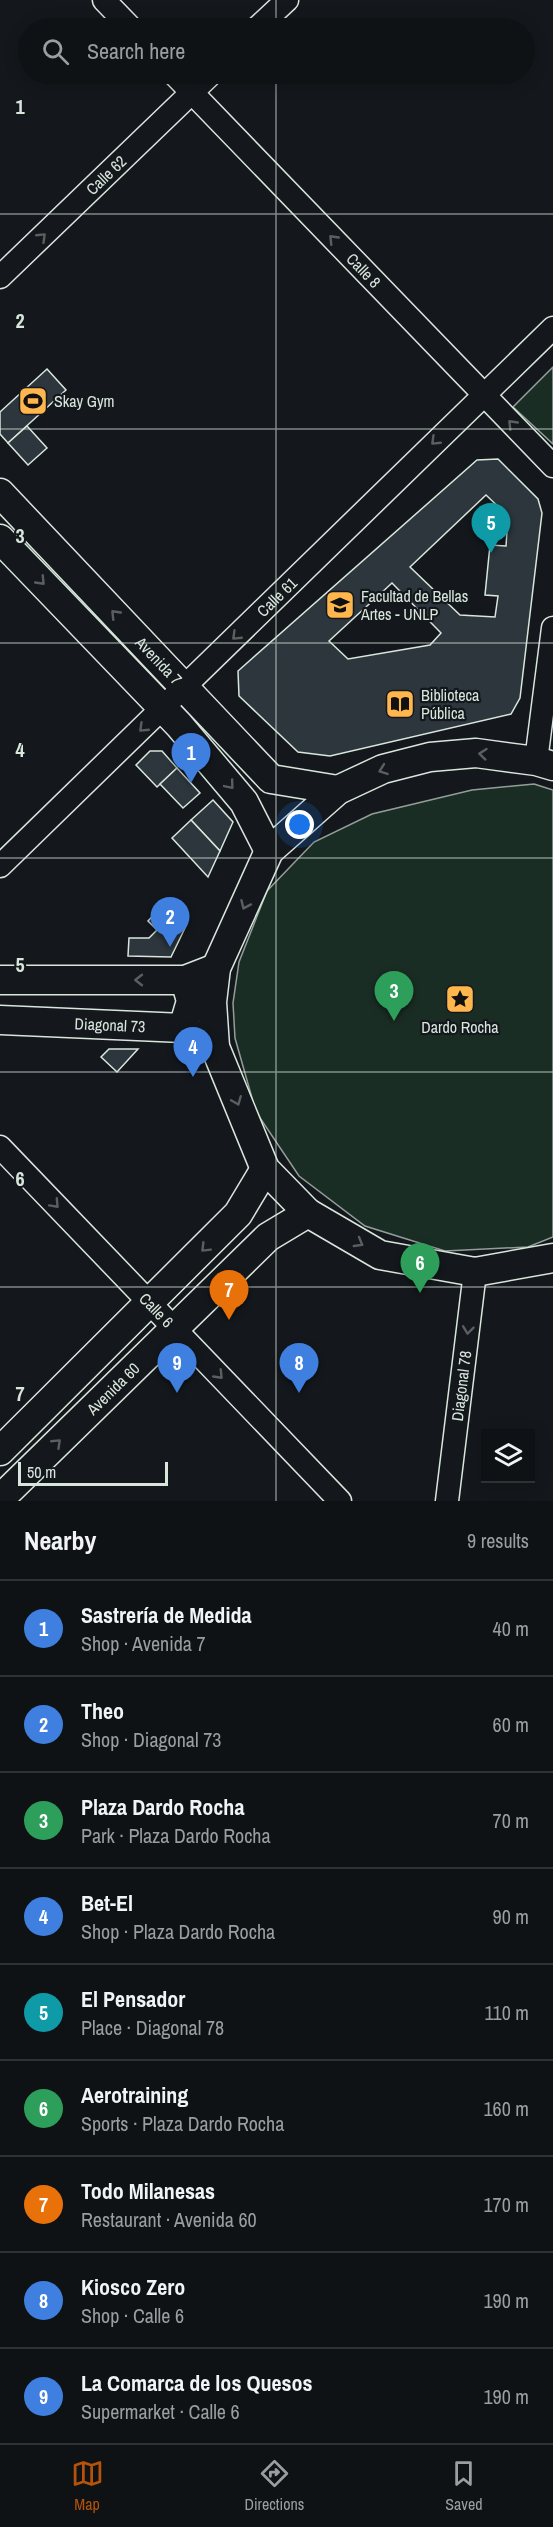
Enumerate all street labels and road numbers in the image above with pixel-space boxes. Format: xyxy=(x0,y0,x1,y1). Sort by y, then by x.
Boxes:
street label: Calle 62 xyxy=(81,150,131,200)
street label: Calle 8 xyxy=(342,248,386,293)
street label: Calle 61 xyxy=(252,572,302,622)
street label: Avenida 7 xyxy=(130,631,187,690)
street label: Diagonal 73 xyxy=(74,1012,146,1037)
street label: Calle 6 xyxy=(134,1288,179,1332)
street label: Diagonal 78 xyxy=(446,1349,476,1422)
street label: Avenida 60 xyxy=(81,1358,144,1420)

